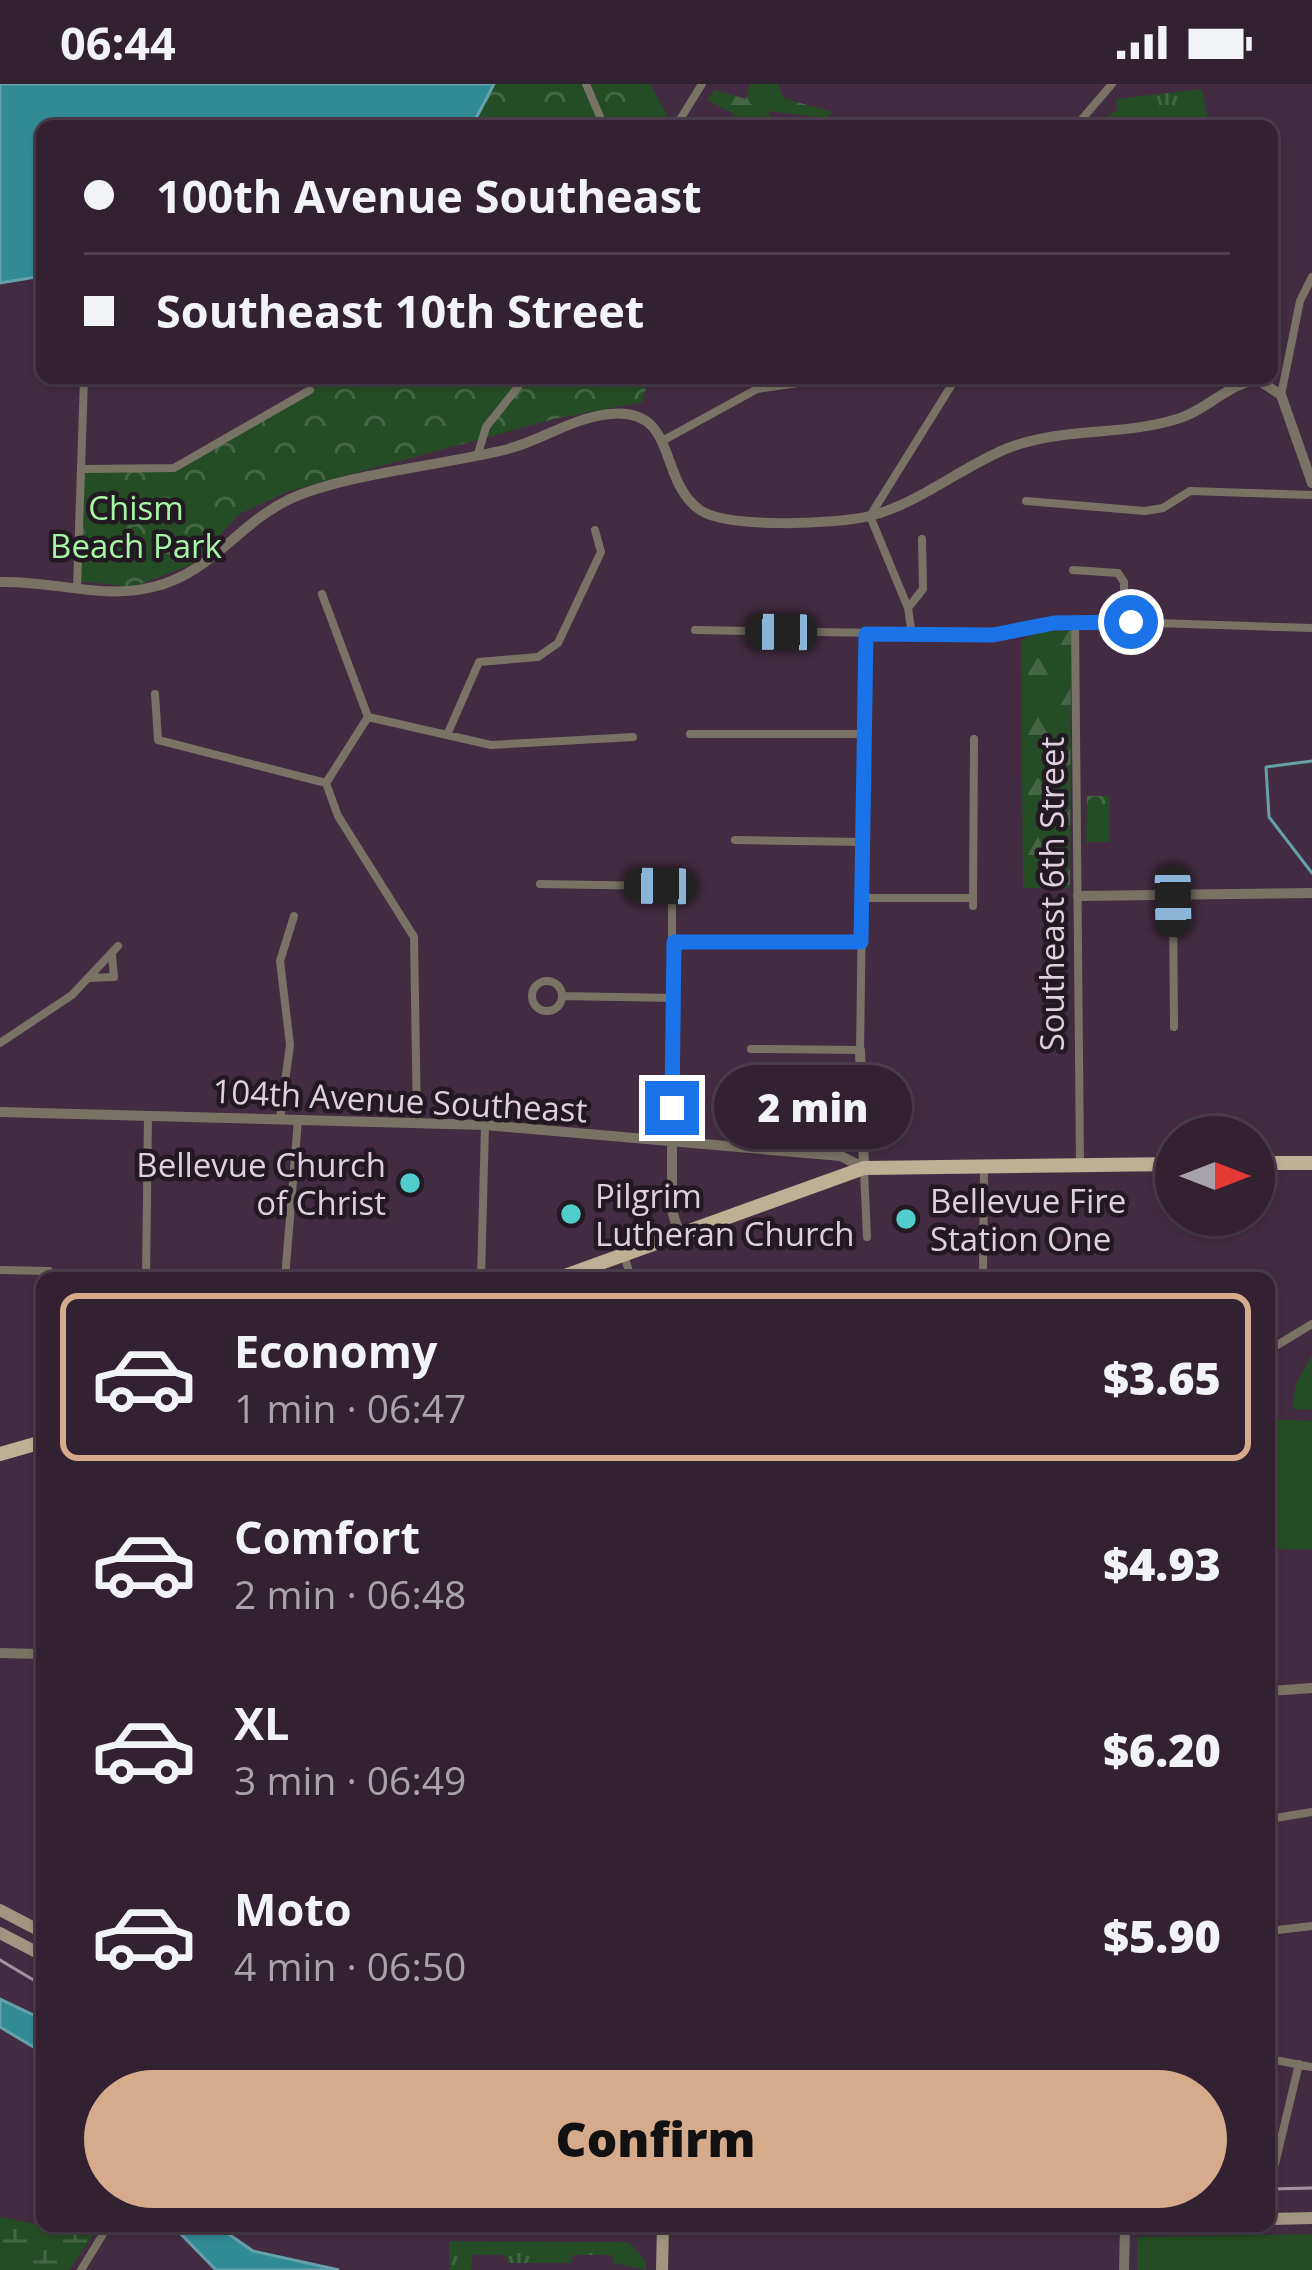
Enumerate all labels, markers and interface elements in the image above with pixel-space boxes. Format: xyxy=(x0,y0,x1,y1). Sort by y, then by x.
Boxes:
text: 06:44 xyxy=(60,12,176,73)
text: 100th Avenue Southeast xyxy=(156,165,702,226)
text: Southeast 10th Street xyxy=(156,280,644,341)
park label: Chism Beach Park xyxy=(50,485,223,568)
route start xyxy=(1104,595,1158,649)
car xyxy=(745,613,817,651)
street label: Southeast 6th Street xyxy=(1029,737,1074,1051)
car xyxy=(1154,865,1192,937)
car xyxy=(624,867,696,905)
callout: 2 min xyxy=(714,1066,912,1150)
street label: 104th Avenue Southeast xyxy=(211,1068,589,1132)
text: 2 min xyxy=(758,1080,868,1133)
route end xyxy=(645,1081,699,1135)
north arrow xyxy=(1155,1116,1275,1236)
map controls xyxy=(1155,1116,1275,1236)
place label: Bellevue Church of Christ xyxy=(136,1142,386,1225)
marker: Bellevue Church of Christ xyxy=(397,1170,423,1196)
place label: Pilgrim Lutheran Church xyxy=(595,1173,854,1256)
place label: Bellevue Fire Station One xyxy=(930,1178,1126,1261)
marker: Pilgrim Lutheran Church xyxy=(558,1201,584,1227)
marker: Bellevue Fire Station One xyxy=(893,1206,919,1232)
text: Economy xyxy=(234,1320,437,1381)
icon: car xyxy=(90,1323,198,1431)
text: $3.65 xyxy=(1103,1347,1221,1408)
text: 1 min · 06:47 xyxy=(234,1381,466,1434)
text: Comfort xyxy=(234,1506,420,1567)
icon: car xyxy=(90,1509,198,1617)
text: $4.93 xyxy=(1103,1533,1221,1594)
text: 2 min · 06:48 xyxy=(234,1567,466,1620)
text: XL xyxy=(234,1692,289,1753)
icon: car xyxy=(90,1695,198,1803)
text: $6.20 xyxy=(1103,1719,1221,1780)
text: 3 min · 06:49 xyxy=(234,1753,466,1806)
text: Moto xyxy=(234,1878,352,1939)
icon: car xyxy=(90,1881,198,1989)
text: $5.90 xyxy=(1103,1905,1221,1966)
text: 4 min · 06:50 xyxy=(234,1939,466,1992)
button: Confirm xyxy=(84,2070,1227,2208)

